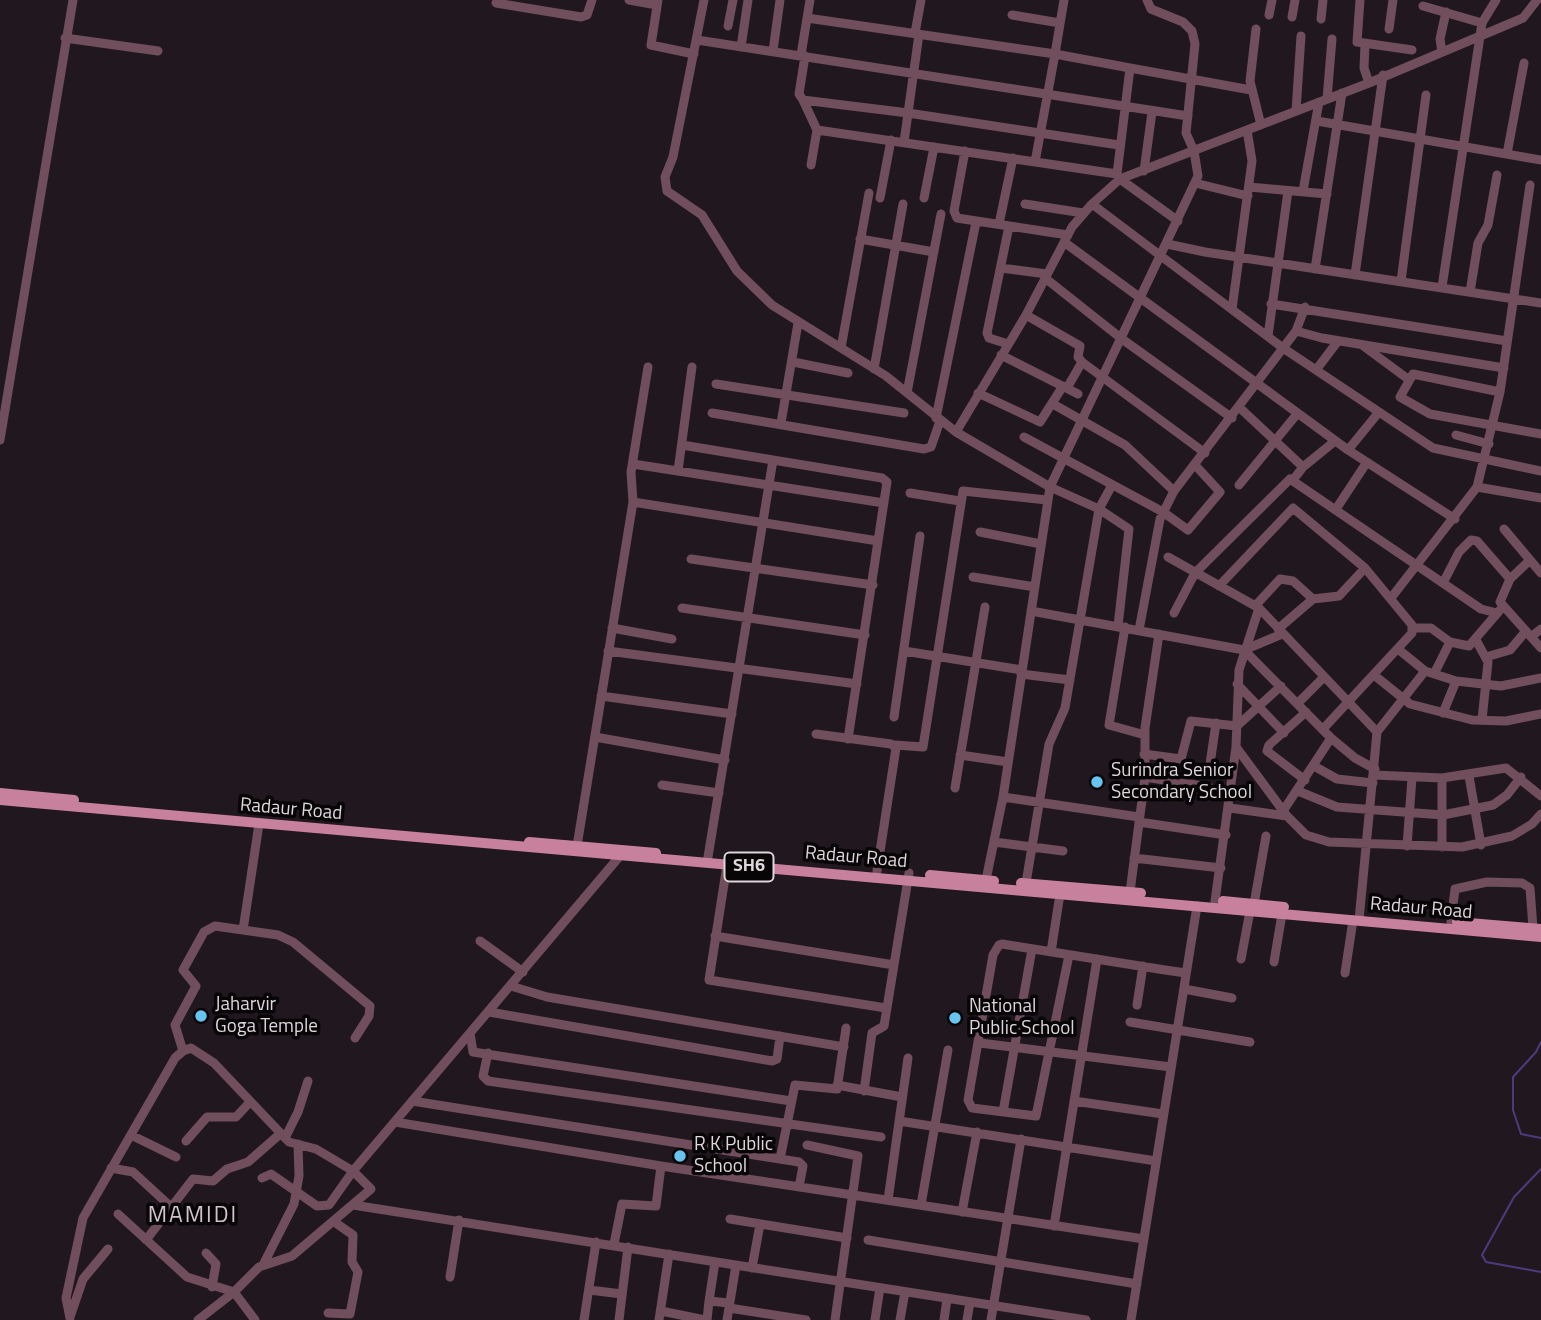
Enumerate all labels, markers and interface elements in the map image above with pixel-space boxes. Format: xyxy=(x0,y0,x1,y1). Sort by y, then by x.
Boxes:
place label: Surindra Senior Secondary School xyxy=(1111,760,1252,804)
marker: Surindra Senior Secondary School xyxy=(1089,774,1105,790)
street label: Radaur Road xyxy=(239,794,343,826)
street label: Radaur Road xyxy=(804,842,908,874)
road number: SH6 xyxy=(724,852,774,882)
street label: Radaur Road xyxy=(1369,893,1473,925)
place label: Jaharvir Goga Temple xyxy=(215,994,318,1038)
place label: National Public School xyxy=(969,996,1075,1040)
marker: Jaharvir Goga Temple xyxy=(193,1008,209,1024)
marker: National Public School xyxy=(947,1010,963,1026)
place label: R K Public School xyxy=(694,1134,773,1178)
marker: R K Public School xyxy=(672,1148,688,1164)
district label: MAMIDI xyxy=(149,1202,237,1230)

